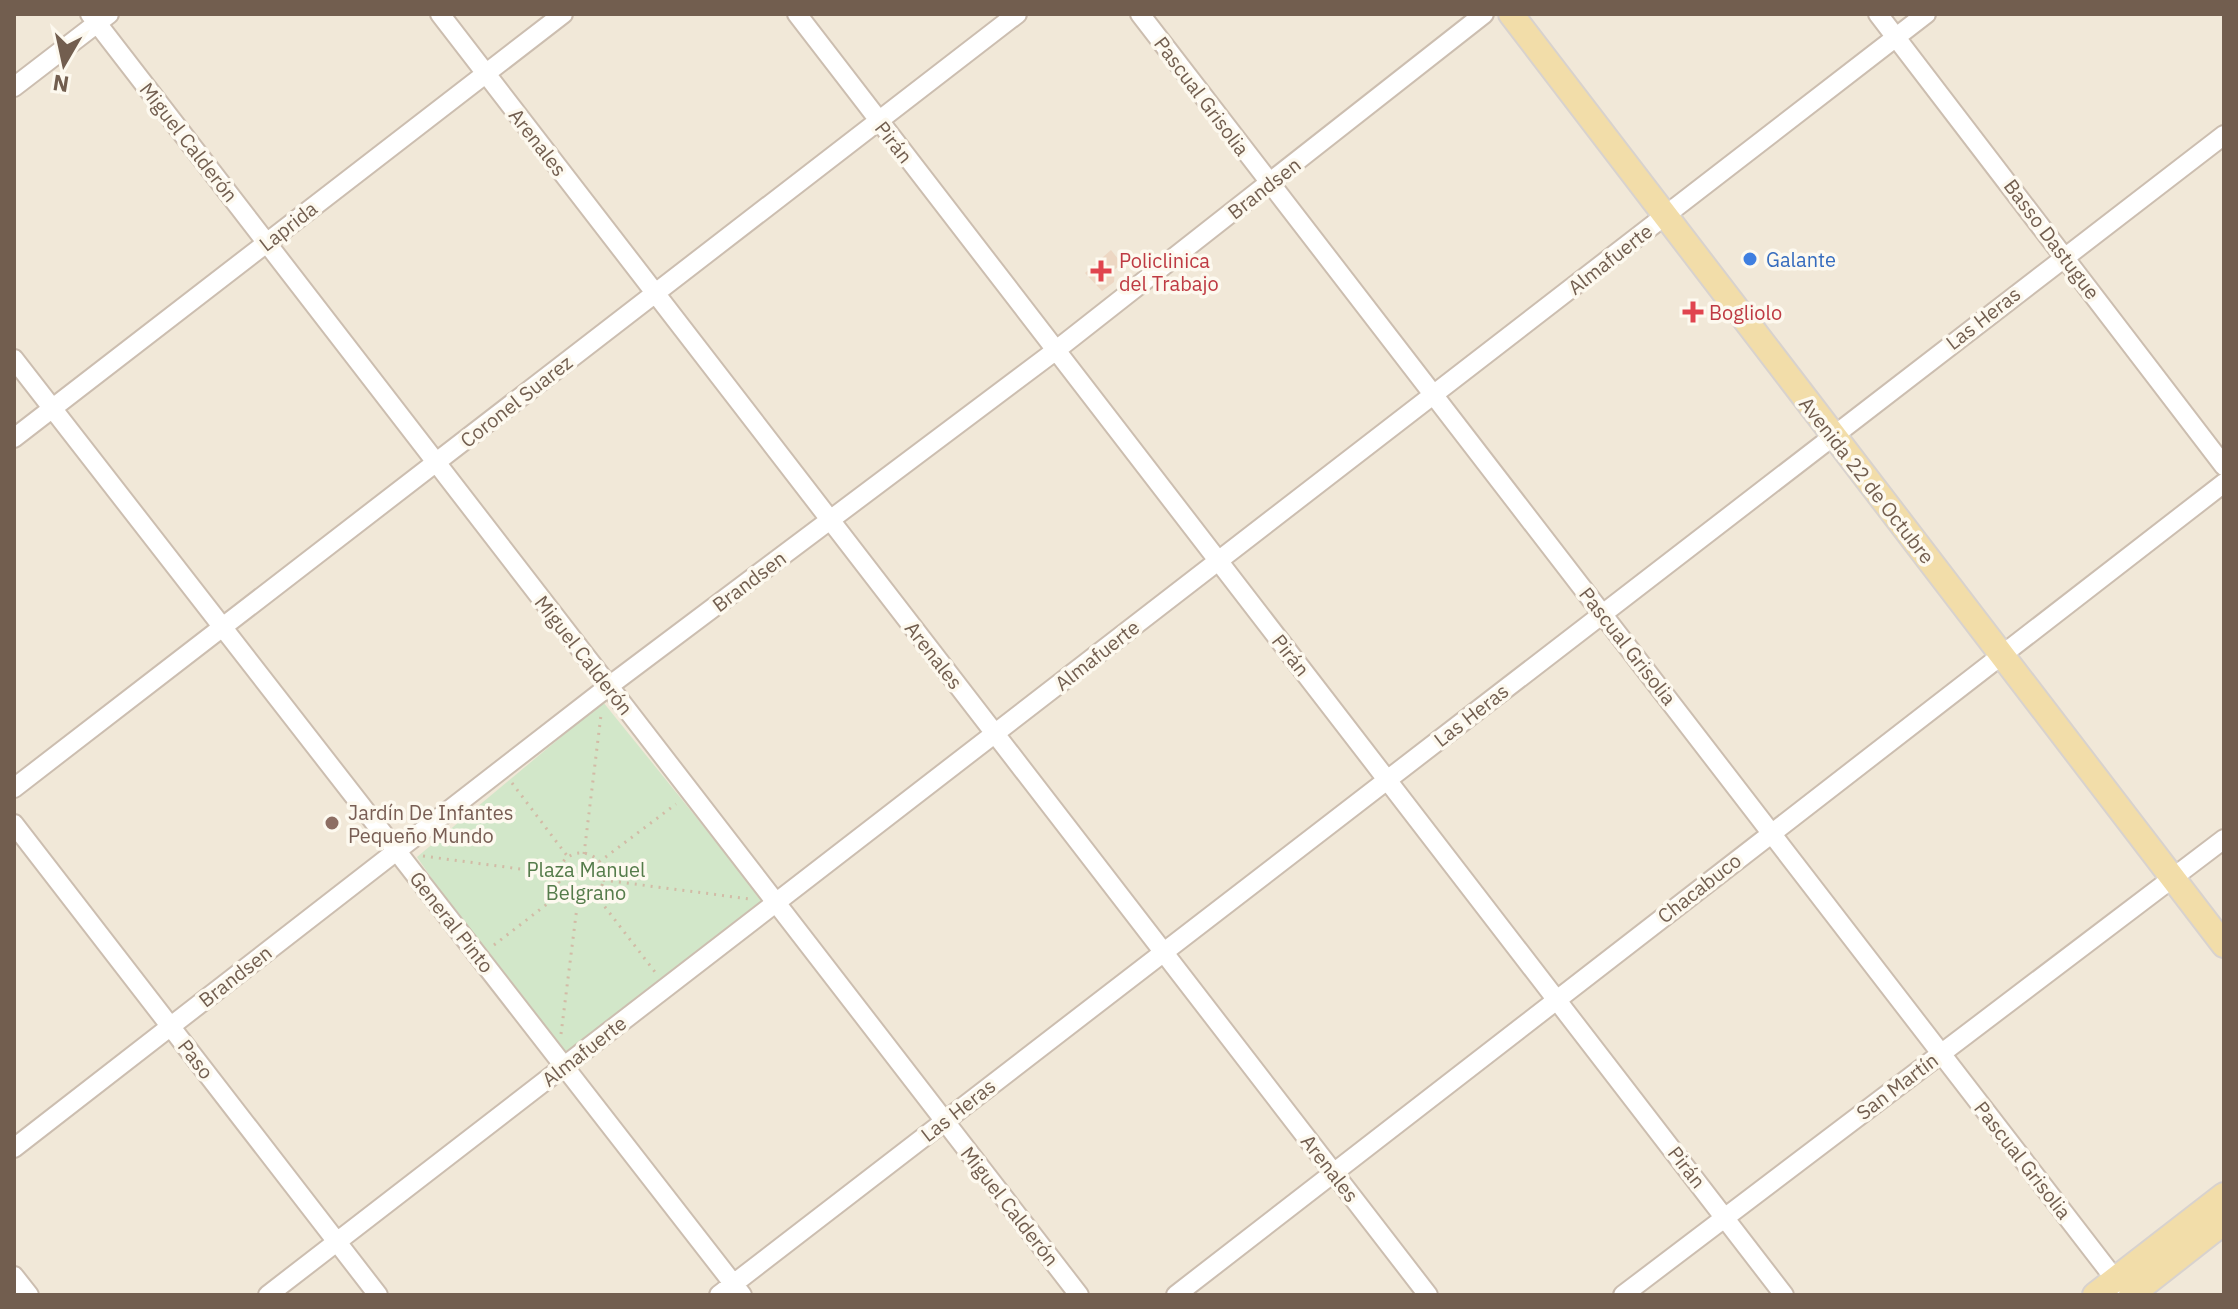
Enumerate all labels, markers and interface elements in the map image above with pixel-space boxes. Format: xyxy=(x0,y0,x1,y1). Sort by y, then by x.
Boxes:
north arrow xyxy=(24,24,104,104)
street label: Pascual Grisolia xyxy=(1148,31,1256,161)
text: N xyxy=(51,69,71,100)
street label: Miguel Calderón xyxy=(134,77,244,207)
street label: Arenales xyxy=(503,102,573,182)
street label: Pirán xyxy=(869,115,919,169)
street label: Brandsen xyxy=(1222,151,1306,225)
street label: Basso Dastugue xyxy=(1998,173,2106,305)
street label: Laprida xyxy=(253,195,323,257)
street label: Almafuerte xyxy=(1562,217,1658,301)
place label: Galante xyxy=(1766,246,1836,273)
place label: Policlinica del Trabajo xyxy=(1119,247,1219,297)
marker: Galante xyxy=(1741,250,1759,268)
marker: Policlinica del Trabajo xyxy=(1090,260,1112,282)
street label: Las Heras xyxy=(1940,280,2026,356)
place label: Bogliolo xyxy=(1709,299,1782,326)
marker: Bogliolo xyxy=(1684,303,1702,321)
street label: Coronel Suarez xyxy=(454,349,578,453)
street label: Avenida 22 de Octubre xyxy=(1793,391,1941,569)
street label: Brandsen xyxy=(707,544,791,618)
street label: Pascual Grisolia xyxy=(1573,581,1683,711)
street label: Miguel Calderón xyxy=(529,590,639,720)
street label: Almafuerte xyxy=(1049,613,1145,697)
street label: Arenales xyxy=(899,615,969,695)
street label: Pirán xyxy=(1266,628,1316,682)
street label: Las Heras xyxy=(1428,677,1514,753)
place label: Jardín De Infantes Pequeño Mundo xyxy=(348,799,513,849)
marker: Jardín De Infantes Pequeño Mundo xyxy=(323,814,341,832)
street label: Chacabuco xyxy=(1652,847,1746,929)
park label: Plaza Manuel Belgrano xyxy=(527,856,645,906)
street label: General Pinto xyxy=(404,866,500,978)
street label: Brandsen xyxy=(193,939,277,1013)
street label: Almafuerte xyxy=(536,1009,632,1093)
street label: Paso xyxy=(172,1034,220,1084)
street label: San Martín xyxy=(1850,1046,1944,1126)
street label: Las Heras xyxy=(915,1072,1001,1148)
street label: Pascual Grisolia xyxy=(1968,1095,2078,1225)
street label: Arenales xyxy=(1295,1128,1365,1208)
street label: Pirán xyxy=(1662,1140,1712,1194)
street label: Miguel Calderón xyxy=(955,1141,1065,1271)

